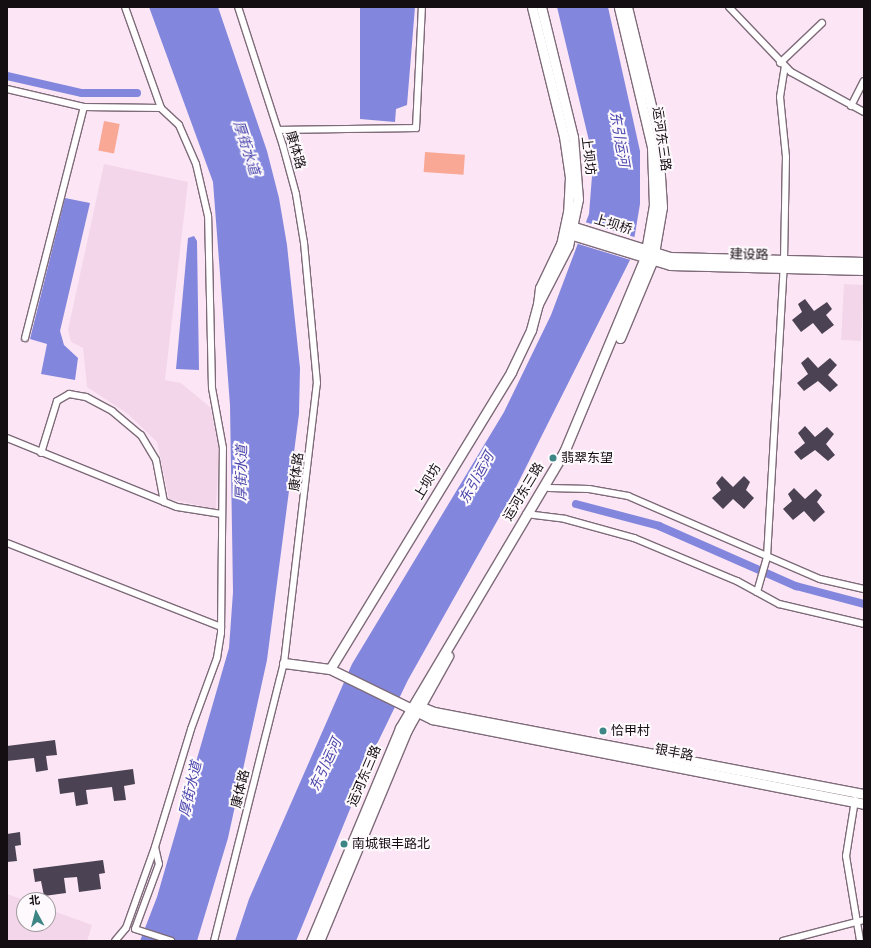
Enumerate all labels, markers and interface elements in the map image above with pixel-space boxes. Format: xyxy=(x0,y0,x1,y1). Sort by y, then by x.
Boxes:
street label: 运河东三路 xyxy=(649,106,673,172)
water label: 东引运河 xyxy=(606,110,632,168)
water label: 厚街水道 xyxy=(229,119,263,177)
street label: 康体路 xyxy=(282,129,308,171)
street label: 上坝坊 xyxy=(578,136,598,176)
street label: 上坝桥 xyxy=(592,212,634,238)
street label: 建设路 xyxy=(729,247,769,263)
water label: 厚街水道 xyxy=(233,445,251,501)
water label: 东引运河 xyxy=(456,449,498,507)
place label: 翡翠东望 xyxy=(561,450,613,466)
street label: 康体路 xyxy=(287,452,307,492)
marker: 翡翠东望 xyxy=(548,453,558,463)
street label: 运河东三路 xyxy=(501,460,547,524)
street label: 上坝坊 xyxy=(411,461,445,503)
place label: 恰甲村 xyxy=(611,723,650,739)
marker: 恰甲村 xyxy=(598,726,608,736)
water label: 东引运河 xyxy=(307,736,345,794)
street label: 银丰路 xyxy=(653,742,695,764)
street label: 运河东三路 xyxy=(345,743,385,809)
water label: 厚街水道 xyxy=(177,760,205,818)
street label: 康体路 xyxy=(229,768,253,810)
place label: 南城银丰路北 xyxy=(352,836,430,852)
marker: 南城银丰路北 xyxy=(339,839,349,849)
north arrow xyxy=(16,892,56,932)
text: 北 xyxy=(28,892,41,909)

